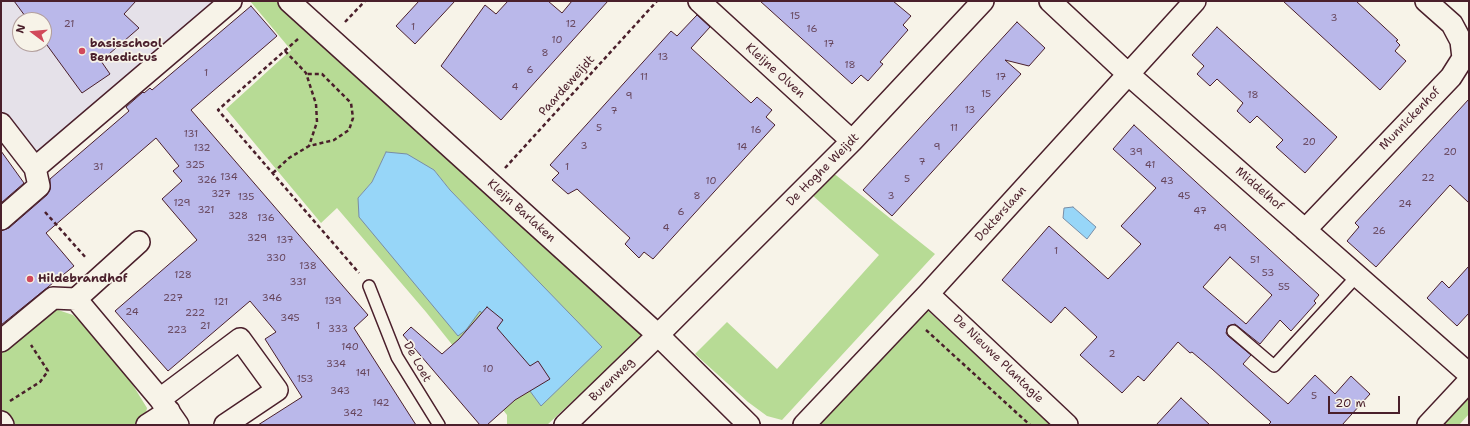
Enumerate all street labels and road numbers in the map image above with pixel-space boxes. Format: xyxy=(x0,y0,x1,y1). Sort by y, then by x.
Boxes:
street label: Kleijne Olven xyxy=(742,41,808,101)
street label: Paardeweijdt xyxy=(536,53,598,119)
street label: Munnickenhof xyxy=(1377,85,1443,153)
street label: De Hoghe Weijdt xyxy=(784,131,862,209)
street label: Middelhof xyxy=(1232,164,1286,214)
street label: Kleijn Barlaken xyxy=(484,177,558,245)
street label: Dokterslaan xyxy=(972,183,1030,245)
street label: De Nieuwe Plantagie xyxy=(950,312,1046,406)
street label: De Loet xyxy=(400,339,434,385)
street label: Burenweg xyxy=(586,355,638,405)

